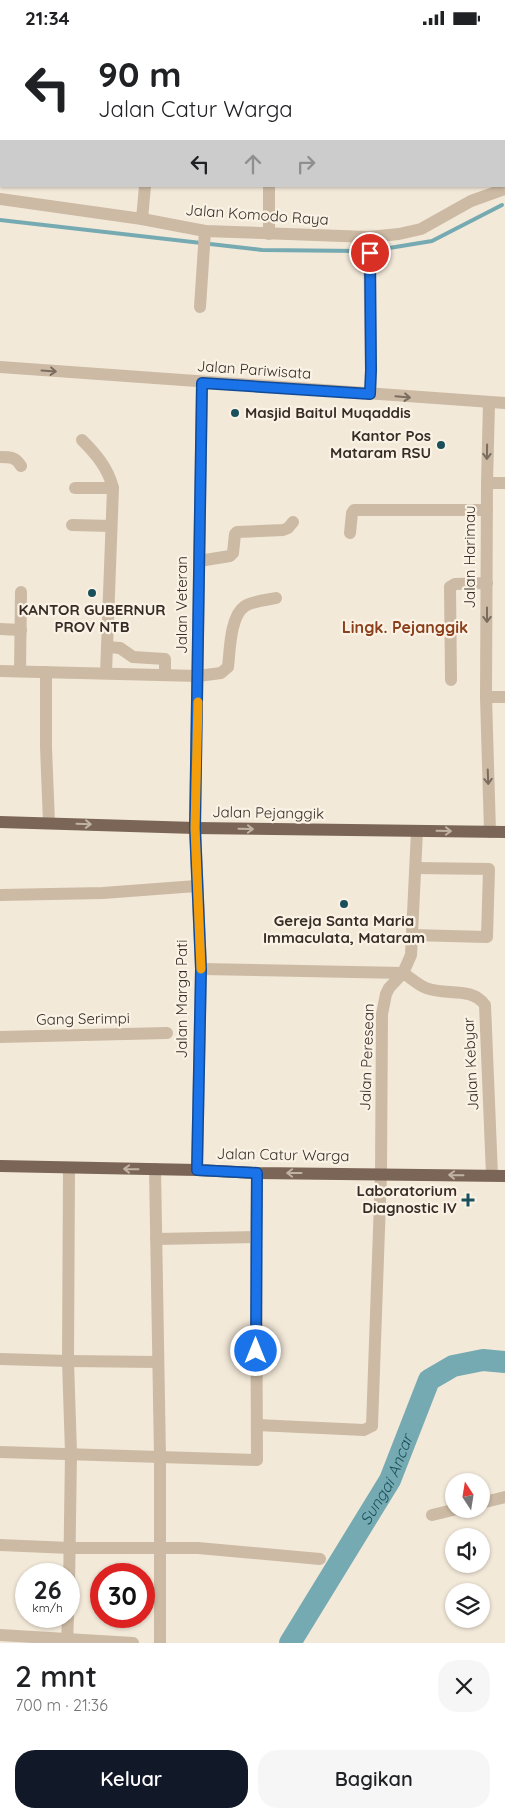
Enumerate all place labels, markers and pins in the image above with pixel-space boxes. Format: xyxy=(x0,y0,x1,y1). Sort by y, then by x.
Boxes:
pin xyxy=(349,232,391,274)
place label: Masjid Baitul Muqaddis xyxy=(245,403,411,422)
marker: Masjid Baitul Muqaddis xyxy=(229,407,241,419)
place label: Kantor Pos Mataram RSU xyxy=(330,426,431,462)
marker: Kantor Pos Mataram RSU xyxy=(435,439,447,451)
marker: KANTOR GUBERNUR PROV NTB xyxy=(86,587,98,599)
place label: KANTOR GUBERNUR PROV NTB xyxy=(18,600,166,636)
marker: Gereja Santa Maria Immaculata, Mataram xyxy=(338,898,350,910)
place label: Gereja Santa Maria Immaculata, Mataram xyxy=(263,911,425,947)
place label: Laboratorium Diagnostic IV xyxy=(357,1181,457,1217)
marker: Laboratorium Diagnostic IV xyxy=(461,1193,475,1207)

